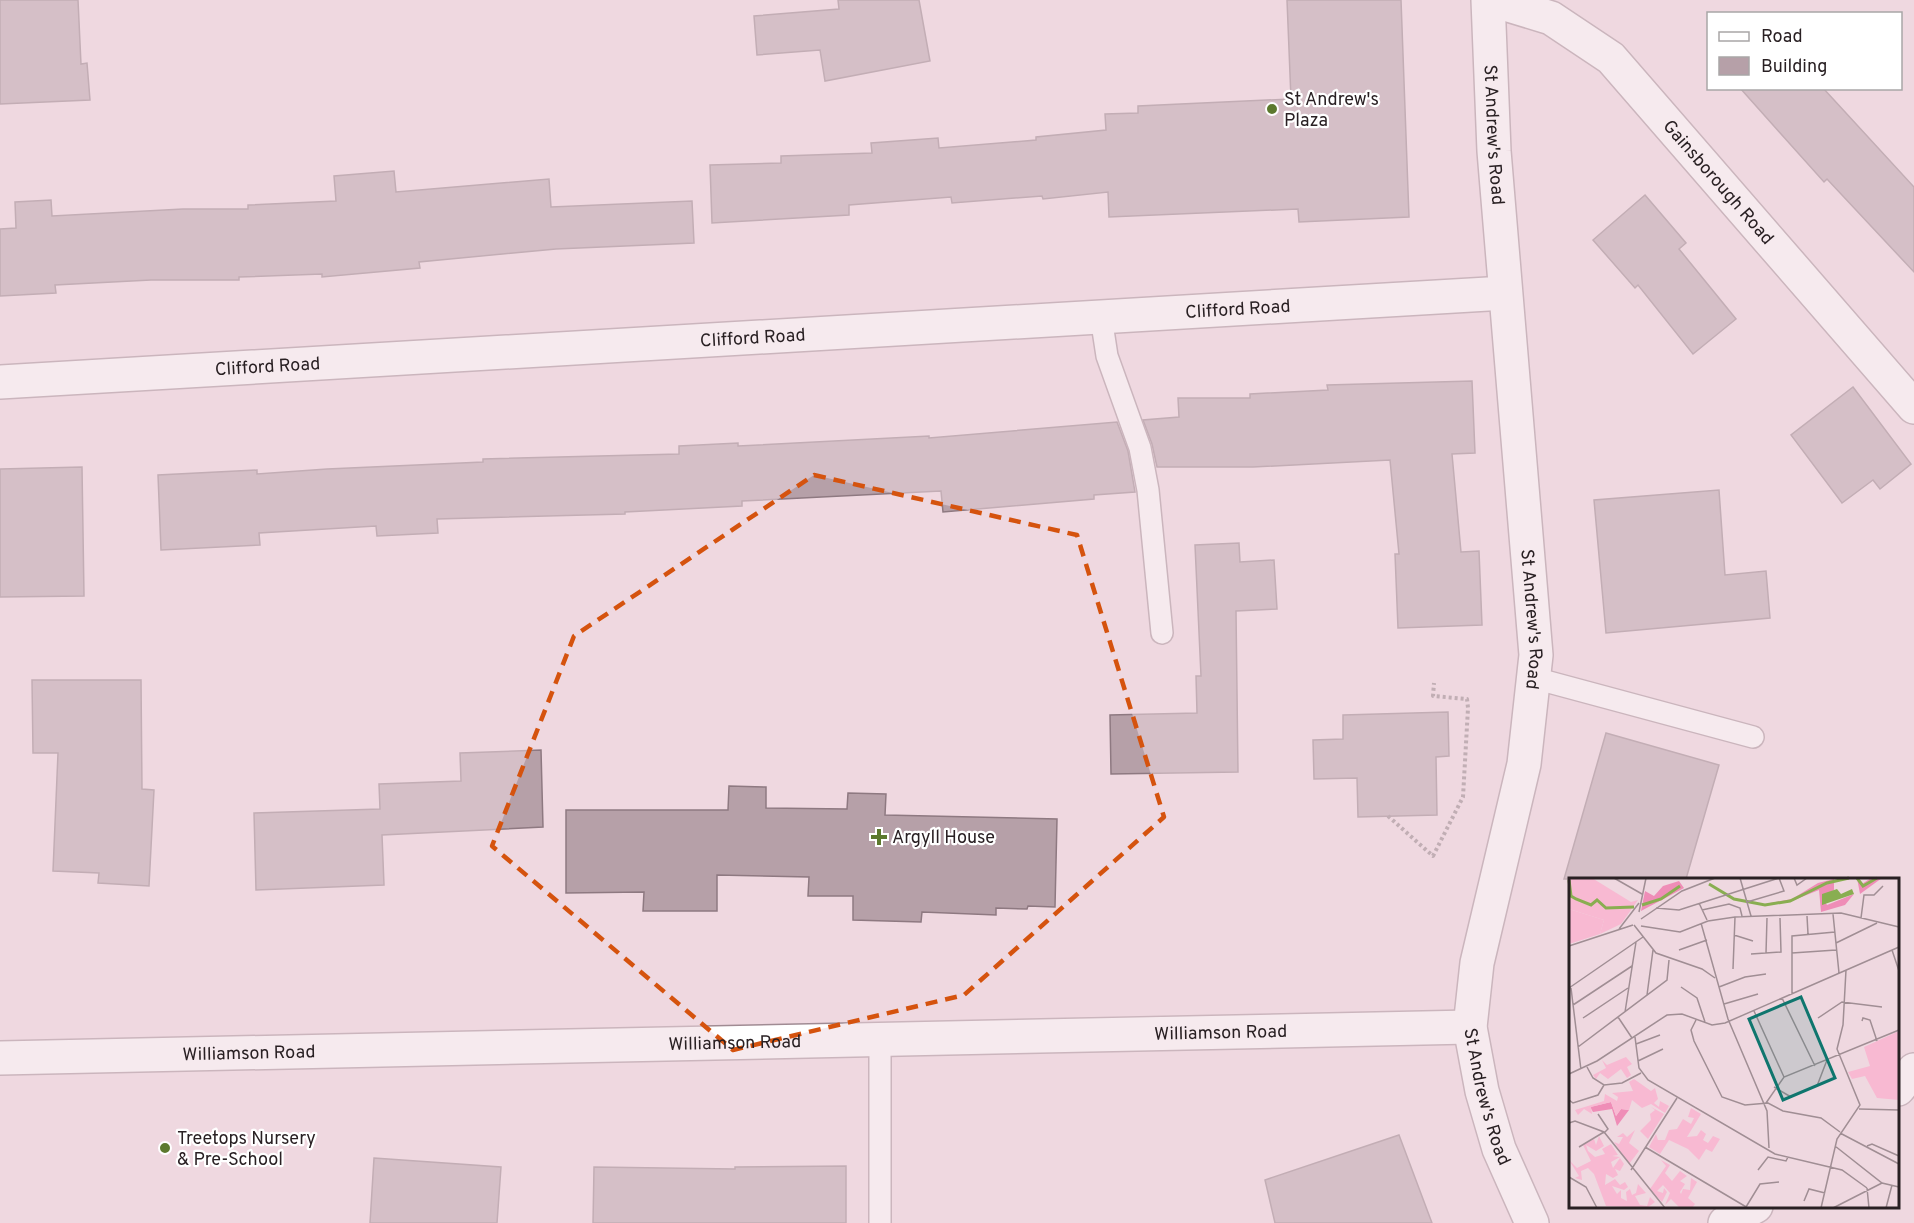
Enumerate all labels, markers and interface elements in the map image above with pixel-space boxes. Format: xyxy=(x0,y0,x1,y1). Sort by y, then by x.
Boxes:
legend xyxy=(1707,12,1902,90)
text: Road xyxy=(1761,26,1803,49)
text: Building xyxy=(1761,56,1827,79)
street label: St Andrew's Road xyxy=(1478,64,1508,206)
place label: St Andrew's Plaza xyxy=(1284,89,1379,133)
marker: St Andrew's Plaza xyxy=(1265,102,1279,116)
street label: Gainsborough Road xyxy=(1657,116,1778,250)
street label: Clifford Road xyxy=(1184,296,1291,325)
street label: Clifford Road xyxy=(699,324,806,354)
street label: Clifford Road xyxy=(214,353,321,382)
street label: St Andrew's Road xyxy=(1514,548,1546,690)
place label: Argyll House xyxy=(892,827,995,850)
marker: Argyll House xyxy=(870,828,888,846)
inset map xyxy=(1569,878,1899,1208)
street label: Williamson Road xyxy=(1154,1021,1287,1047)
street label: St Andrew's Road xyxy=(1457,1026,1515,1169)
street label: Williamson Road xyxy=(668,1031,802,1057)
street label: Williamson Road xyxy=(182,1041,316,1067)
place label: Treetops Nursery & Pre-School xyxy=(177,1128,316,1172)
marker: Treetops Nursery & Pre-School xyxy=(158,1141,172,1155)

